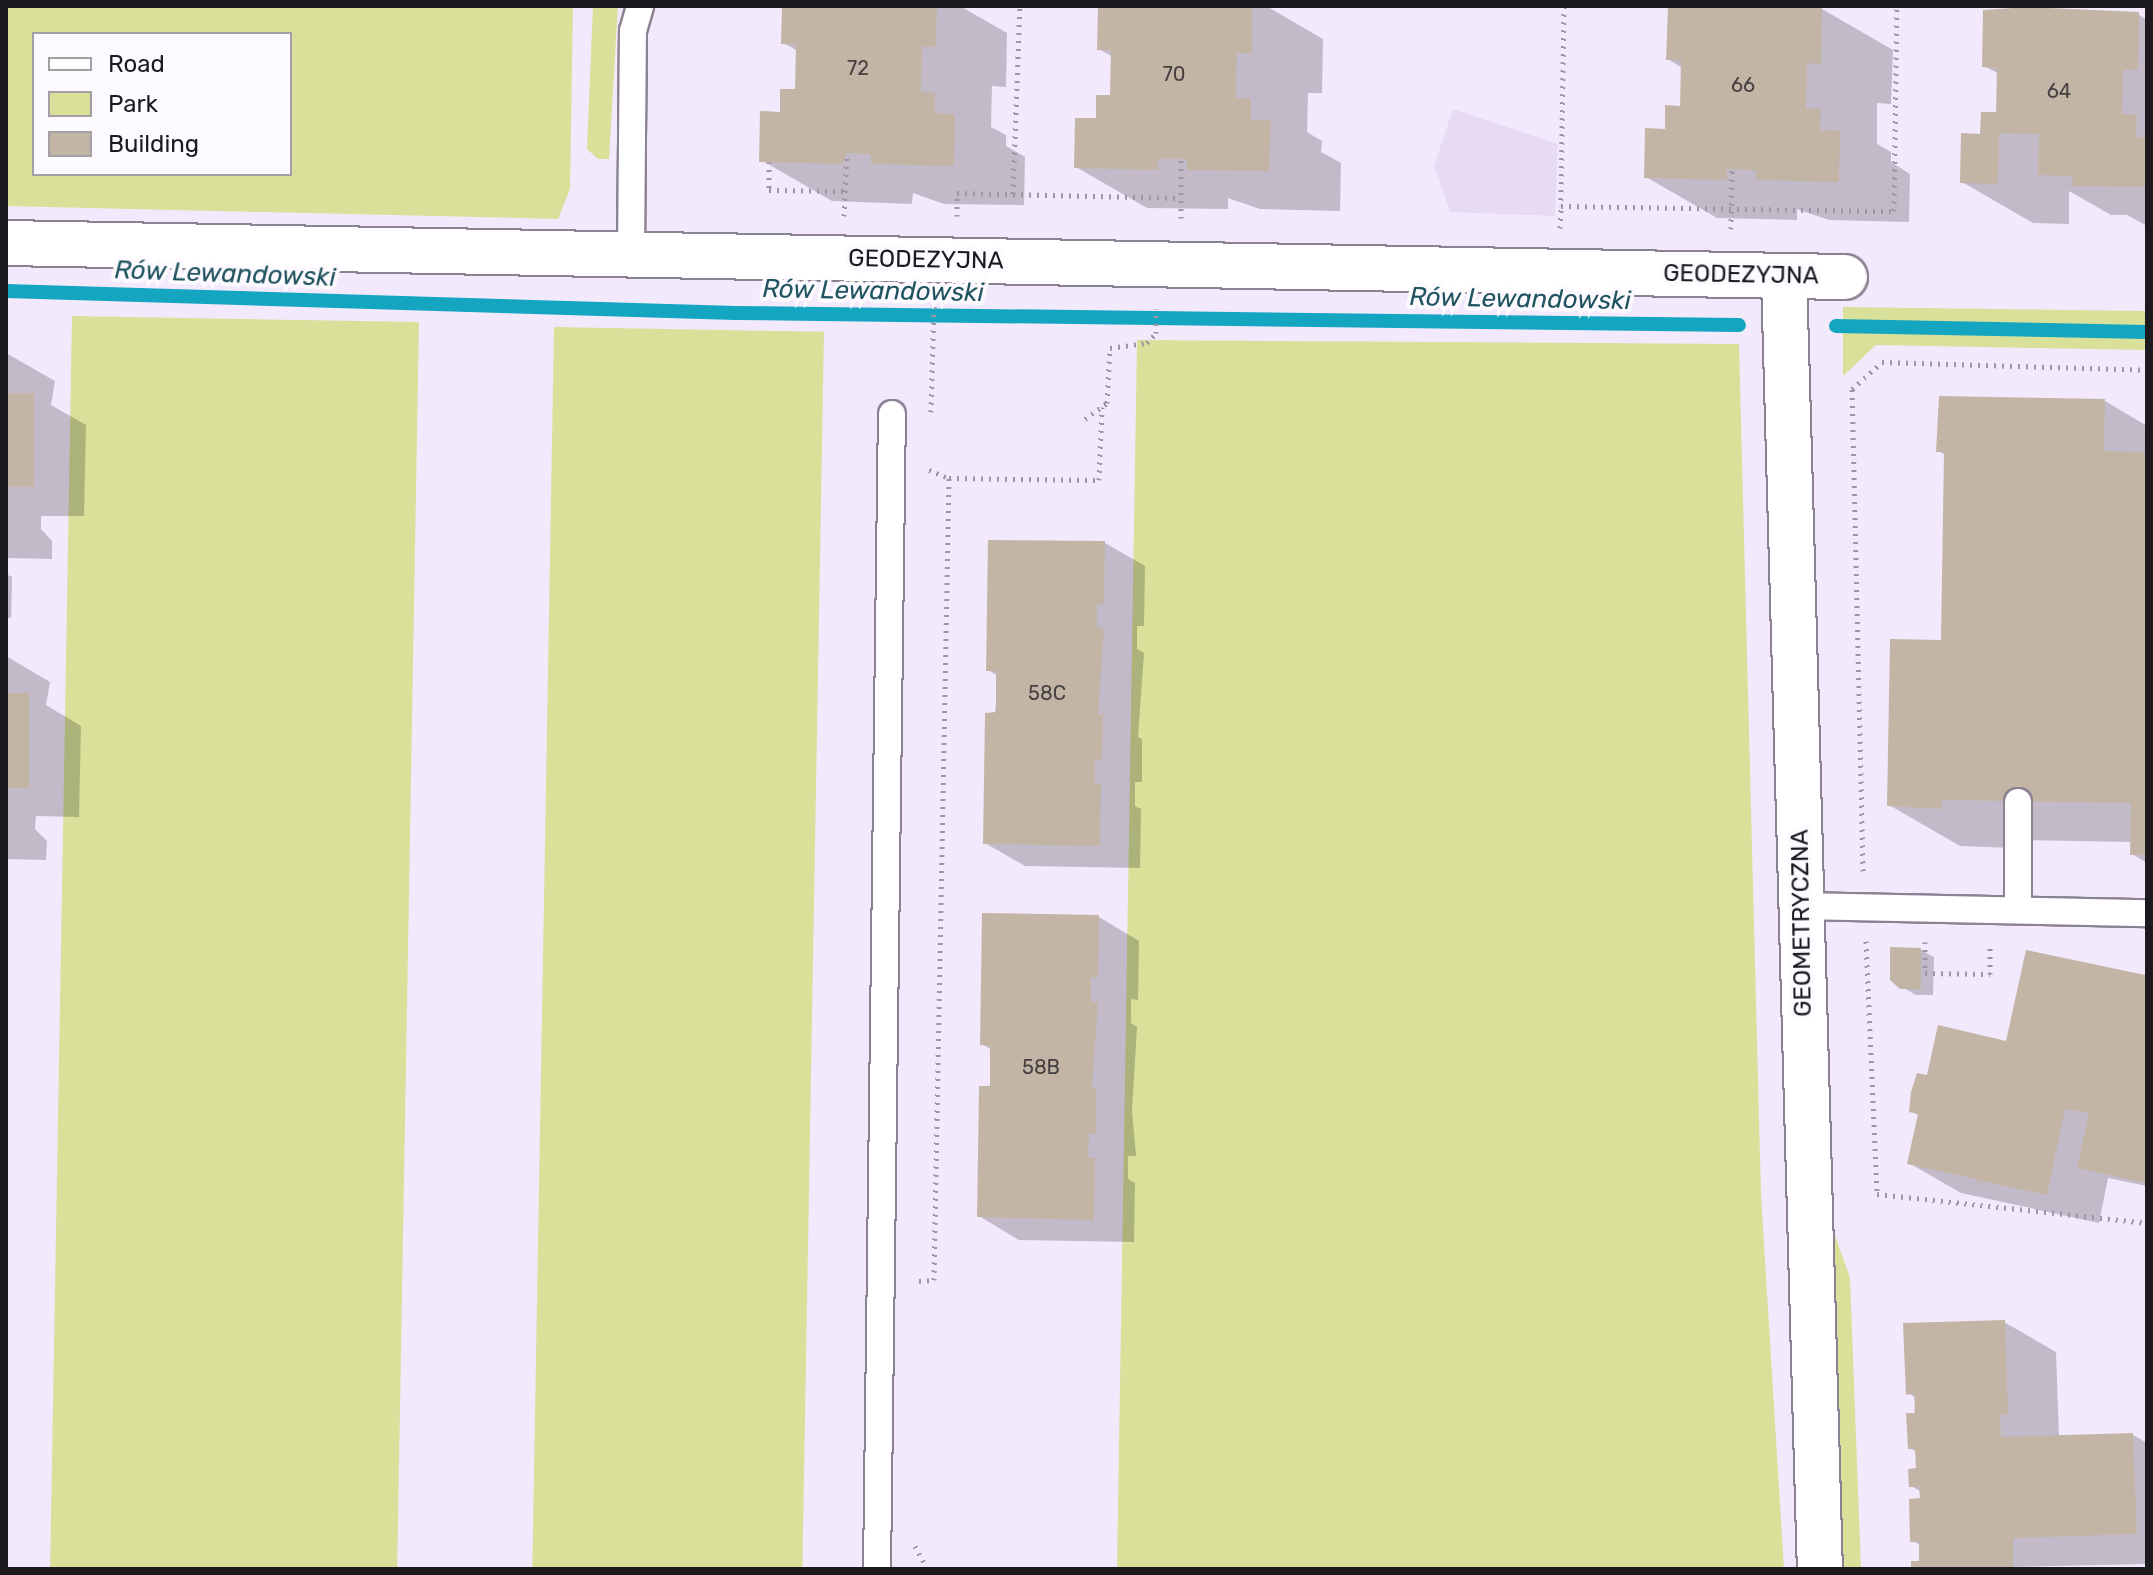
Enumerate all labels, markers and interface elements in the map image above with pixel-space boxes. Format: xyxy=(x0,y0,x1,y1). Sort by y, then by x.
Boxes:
legend xyxy=(32,32,292,176)
text: Road xyxy=(108,50,165,78)
house number: 72 xyxy=(847,56,869,80)
house number: 70 xyxy=(1163,62,1185,86)
house number: 66 xyxy=(1731,73,1755,97)
house number: 64 xyxy=(2047,79,2071,103)
text: Park xyxy=(108,90,158,118)
text: Building xyxy=(108,130,199,158)
street label: GEODEZYJNA xyxy=(848,244,1004,276)
water label: Rów Lewandowski xyxy=(113,255,337,293)
street label: GEODEZYJNA xyxy=(1663,259,1819,291)
water label: Rów Lewandowski xyxy=(762,273,984,309)
water label: Rów Lewandowski xyxy=(1409,281,1631,317)
house number: 58C xyxy=(1028,681,1066,705)
street label: GEOMETRYCZNA xyxy=(1786,829,1818,1017)
house number: 58B xyxy=(1022,1055,1060,1079)

